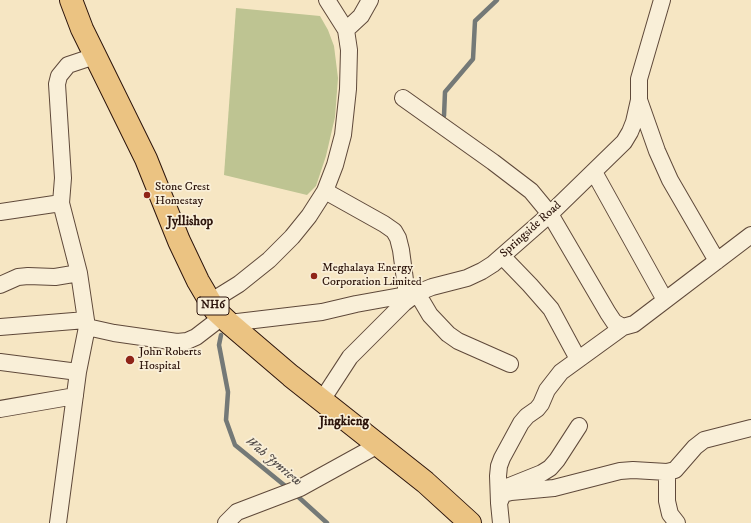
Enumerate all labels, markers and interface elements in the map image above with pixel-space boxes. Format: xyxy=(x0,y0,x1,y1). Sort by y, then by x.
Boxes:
place label: Stone Crest Homestay xyxy=(155,181,210,209)
marker: Stone Crest Homestay xyxy=(142,190,152,200)
street label: Springside Road xyxy=(497,199,565,261)
district label: Jyllishop xyxy=(167,214,213,230)
place label: Meghalaya Energy Corporation Limited xyxy=(322,262,422,290)
marker: Meghalaya Energy Corporation Limited xyxy=(309,271,319,281)
road number: NH6 xyxy=(197,297,229,315)
place label: John Roberts Hospital xyxy=(139,346,201,374)
marker: John Roberts Hospital xyxy=(124,354,136,366)
district label: Jingkieng xyxy=(319,414,369,430)
water label: Wah Jynriew xyxy=(242,434,304,490)

